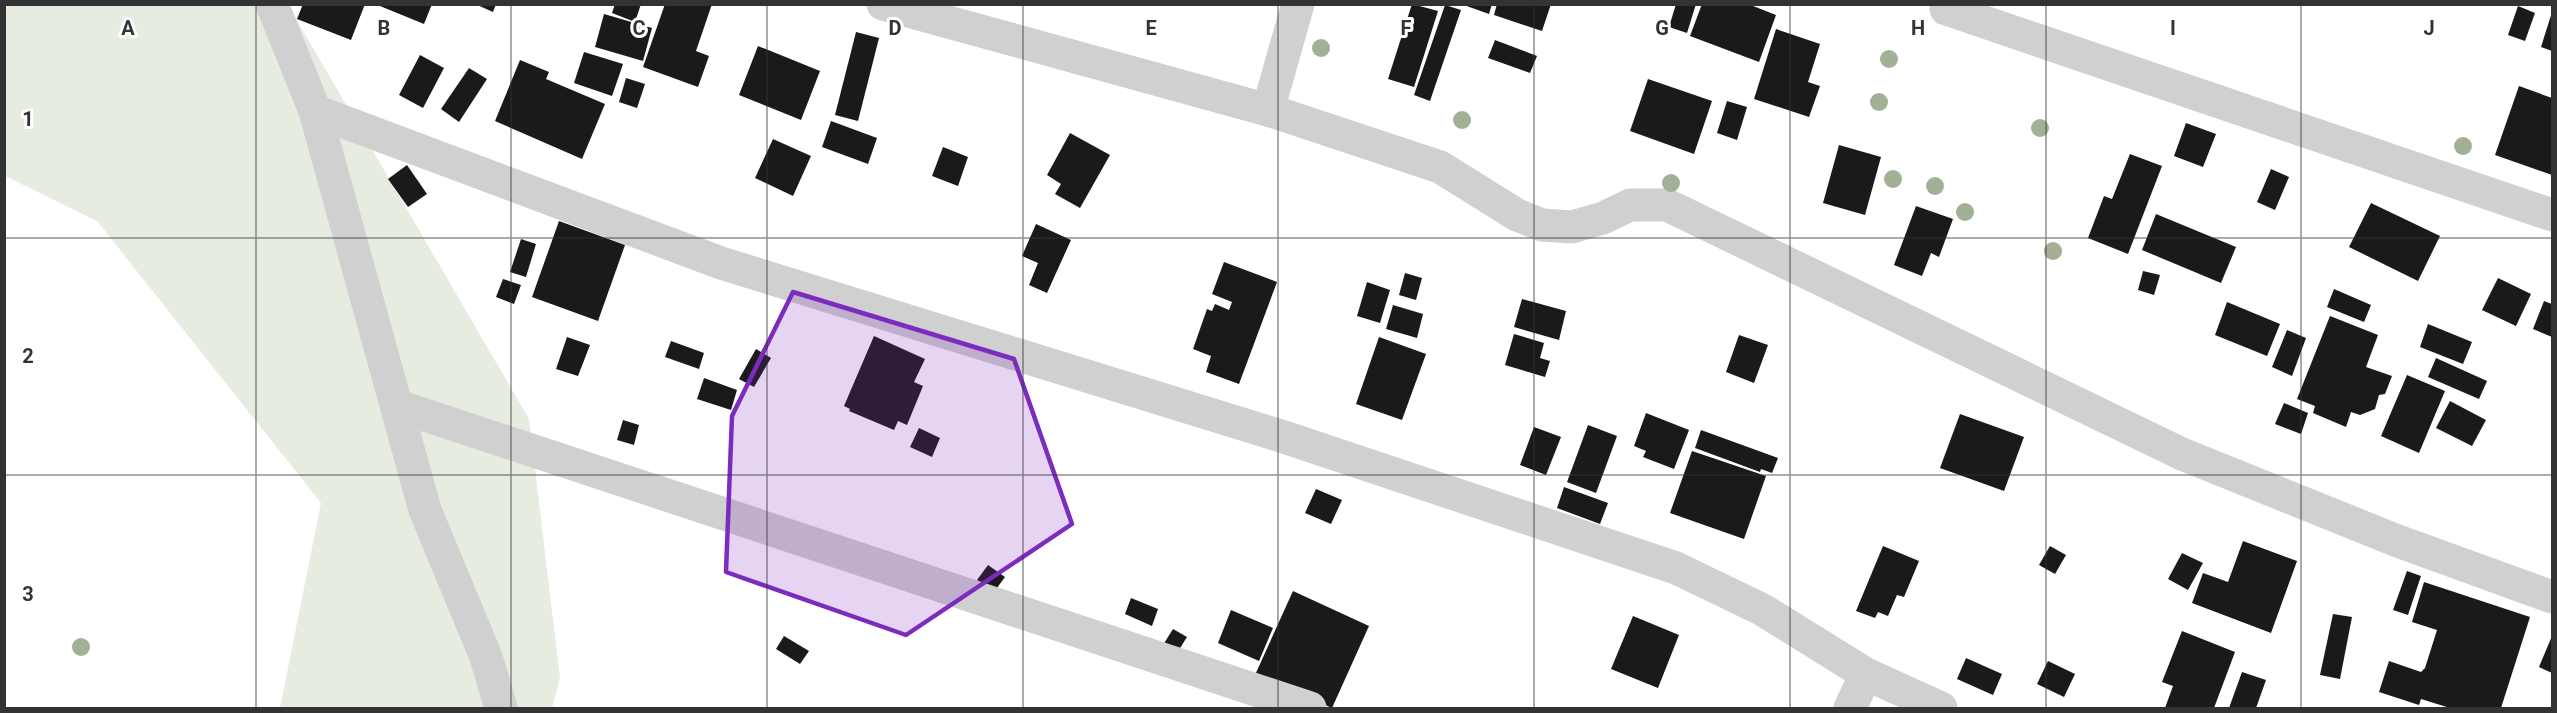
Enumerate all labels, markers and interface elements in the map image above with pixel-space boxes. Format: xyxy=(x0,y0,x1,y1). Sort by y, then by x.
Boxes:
text: A xyxy=(121,16,135,40)
text: B xyxy=(378,16,390,40)
text: C xyxy=(632,16,646,40)
text: D xyxy=(889,16,902,40)
text: E xyxy=(1145,16,1157,40)
text: F xyxy=(1401,16,1412,40)
text: G xyxy=(1655,16,1669,40)
text: H xyxy=(1911,16,1925,40)
text: I xyxy=(2170,16,2176,40)
text: J xyxy=(2423,16,2435,40)
text: 1 xyxy=(22,107,34,131)
text: 2 xyxy=(22,344,34,368)
text: 3 xyxy=(22,582,34,606)

